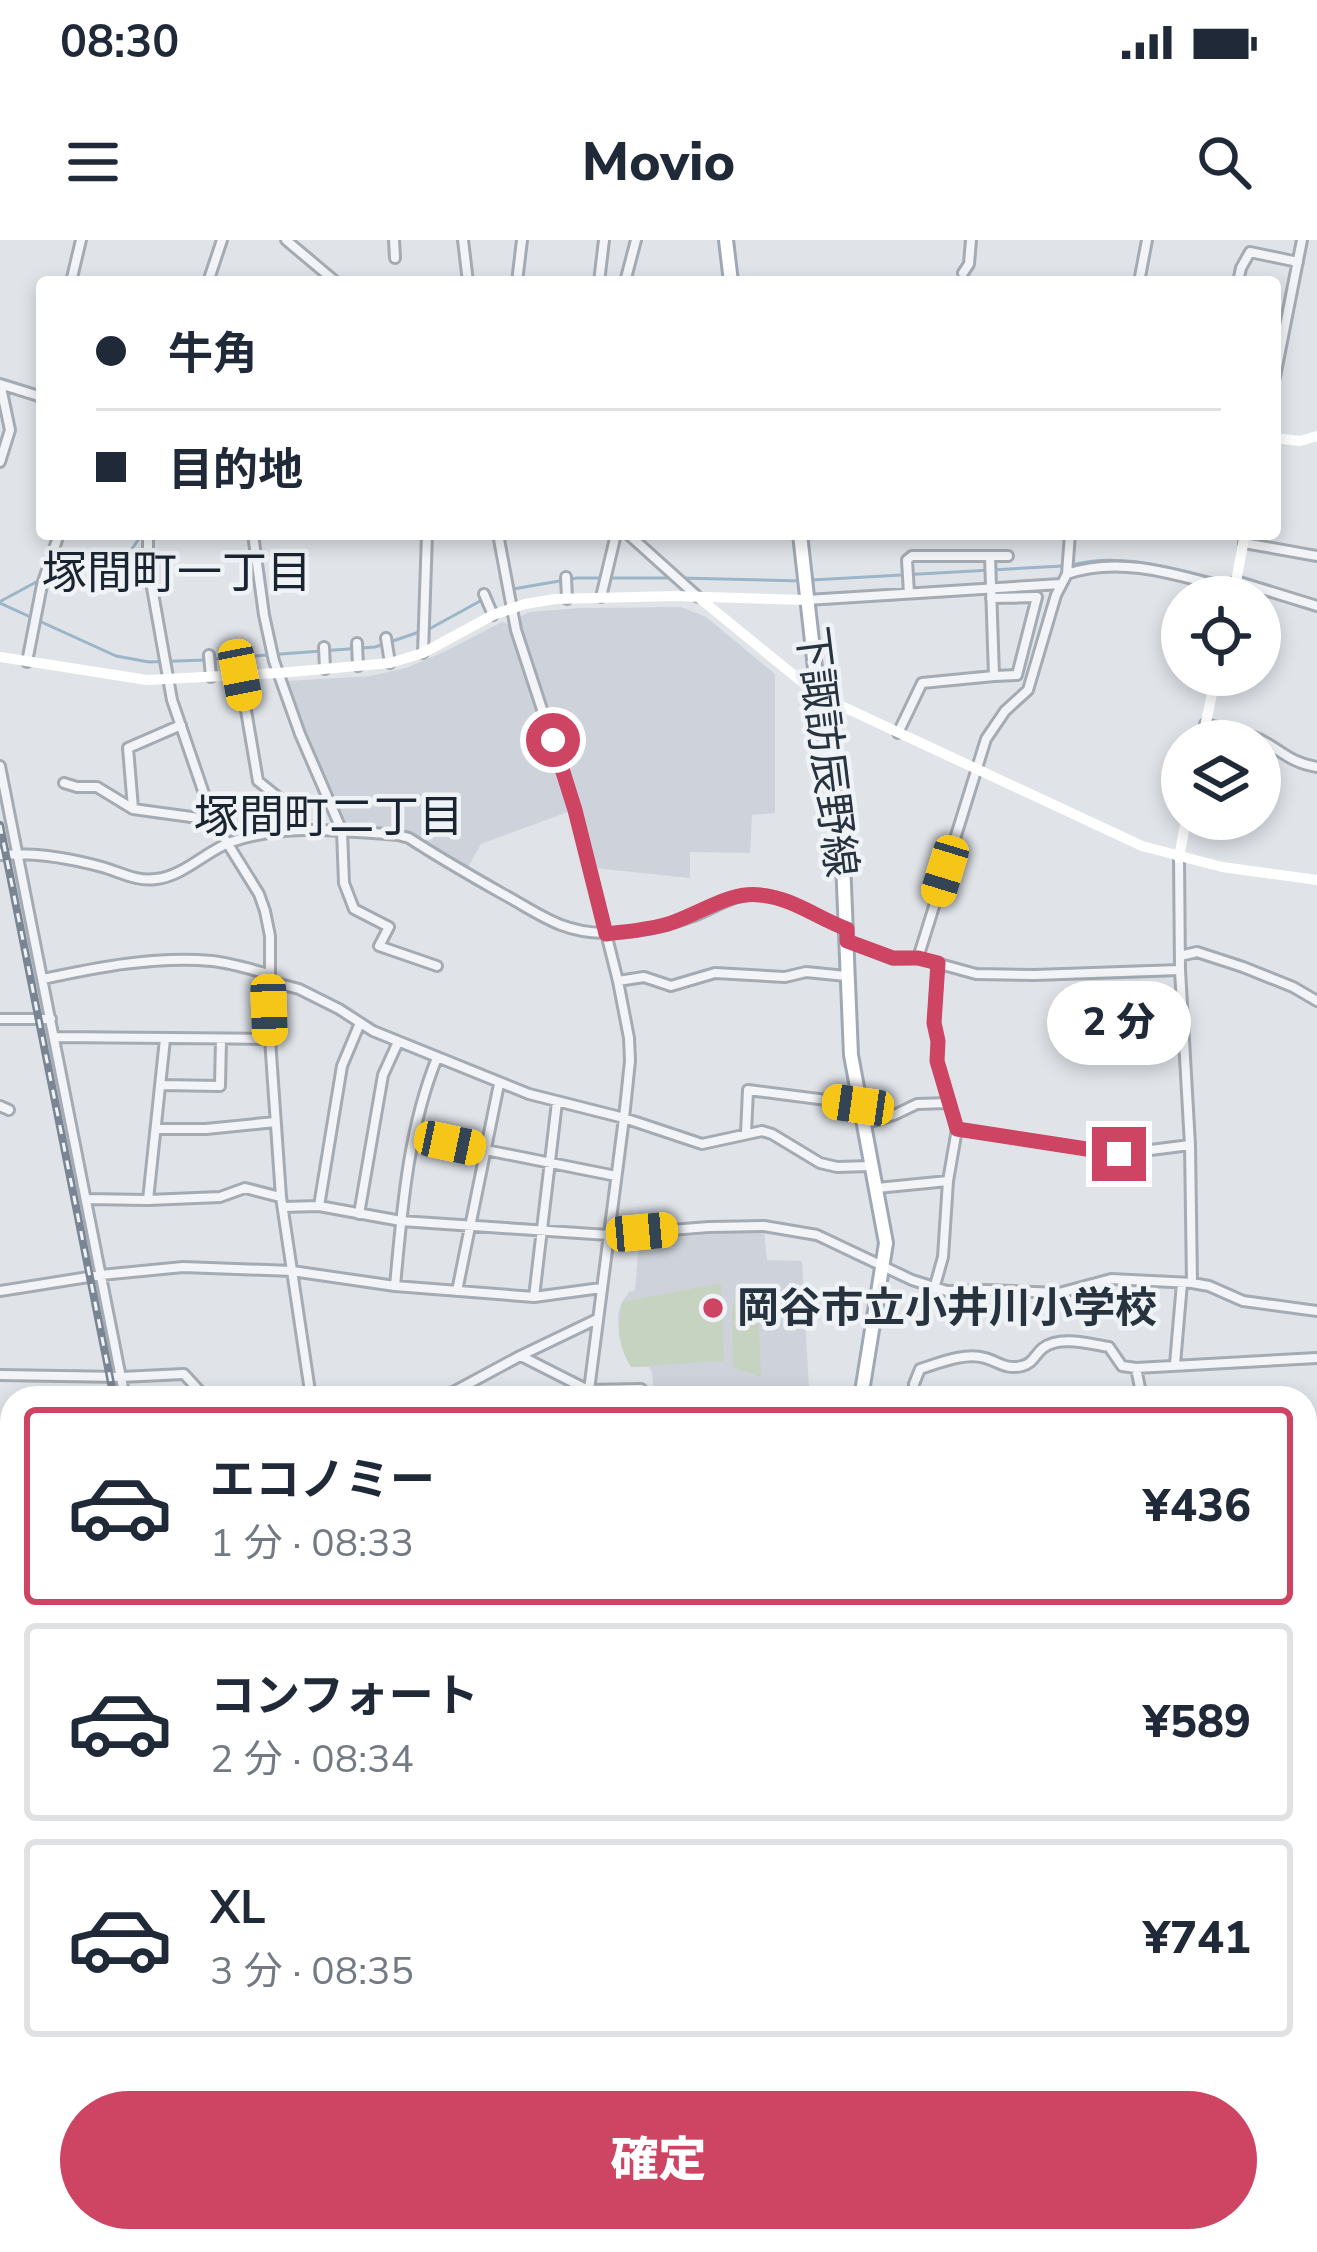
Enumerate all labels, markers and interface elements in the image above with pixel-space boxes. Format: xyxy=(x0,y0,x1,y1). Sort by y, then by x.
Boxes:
text: 08:30 xyxy=(60,12,179,73)
text: Movio xyxy=(582,125,735,199)
icon: menu xyxy=(60,129,126,195)
icon: search xyxy=(1191,129,1257,195)
text: 牛角 xyxy=(168,324,258,385)
text: 目的地 xyxy=(168,440,303,501)
district label: 塚間町一丁目 xyxy=(42,543,312,604)
map controls xyxy=(1161,576,1281,840)
button: locate xyxy=(1161,576,1281,696)
street label: 下諏訪辰野線 xyxy=(782,623,870,881)
car xyxy=(215,636,265,714)
route start xyxy=(526,713,580,767)
button: layers xyxy=(1161,720,1281,840)
district label: 塚間町二丁目 xyxy=(194,787,464,848)
car xyxy=(917,831,973,911)
car xyxy=(250,973,288,1047)
callout: 2 分 xyxy=(1047,980,1191,1064)
text: 2 分 xyxy=(1082,996,1156,1049)
car xyxy=(820,1082,896,1128)
car xyxy=(411,1118,489,1168)
route end xyxy=(1092,1127,1146,1181)
car xyxy=(605,1211,679,1253)
place label: 岡谷市立小井川小学校 xyxy=(737,1280,1157,1337)
marker: 岡谷市立小井川小学校 xyxy=(700,1295,726,1321)
text: エコノミー xyxy=(210,1450,435,1511)
icon: car xyxy=(66,1452,174,1560)
text: ¥436 xyxy=(1143,1476,1251,1537)
text: 1 分 · 08:33 xyxy=(210,1517,414,1570)
text: コンフォート xyxy=(210,1666,479,1727)
icon: car xyxy=(66,1668,174,1776)
text: ¥589 xyxy=(1143,1692,1251,1753)
text: 2 分 · 08:34 xyxy=(210,1733,414,1786)
text: XL xyxy=(210,1878,266,1939)
icon: car xyxy=(66,1884,174,1992)
text: ¥741 xyxy=(1143,1908,1251,1969)
text: 3 分 · 08:35 xyxy=(210,1945,414,1998)
button: 確定 xyxy=(60,2091,1257,2229)

